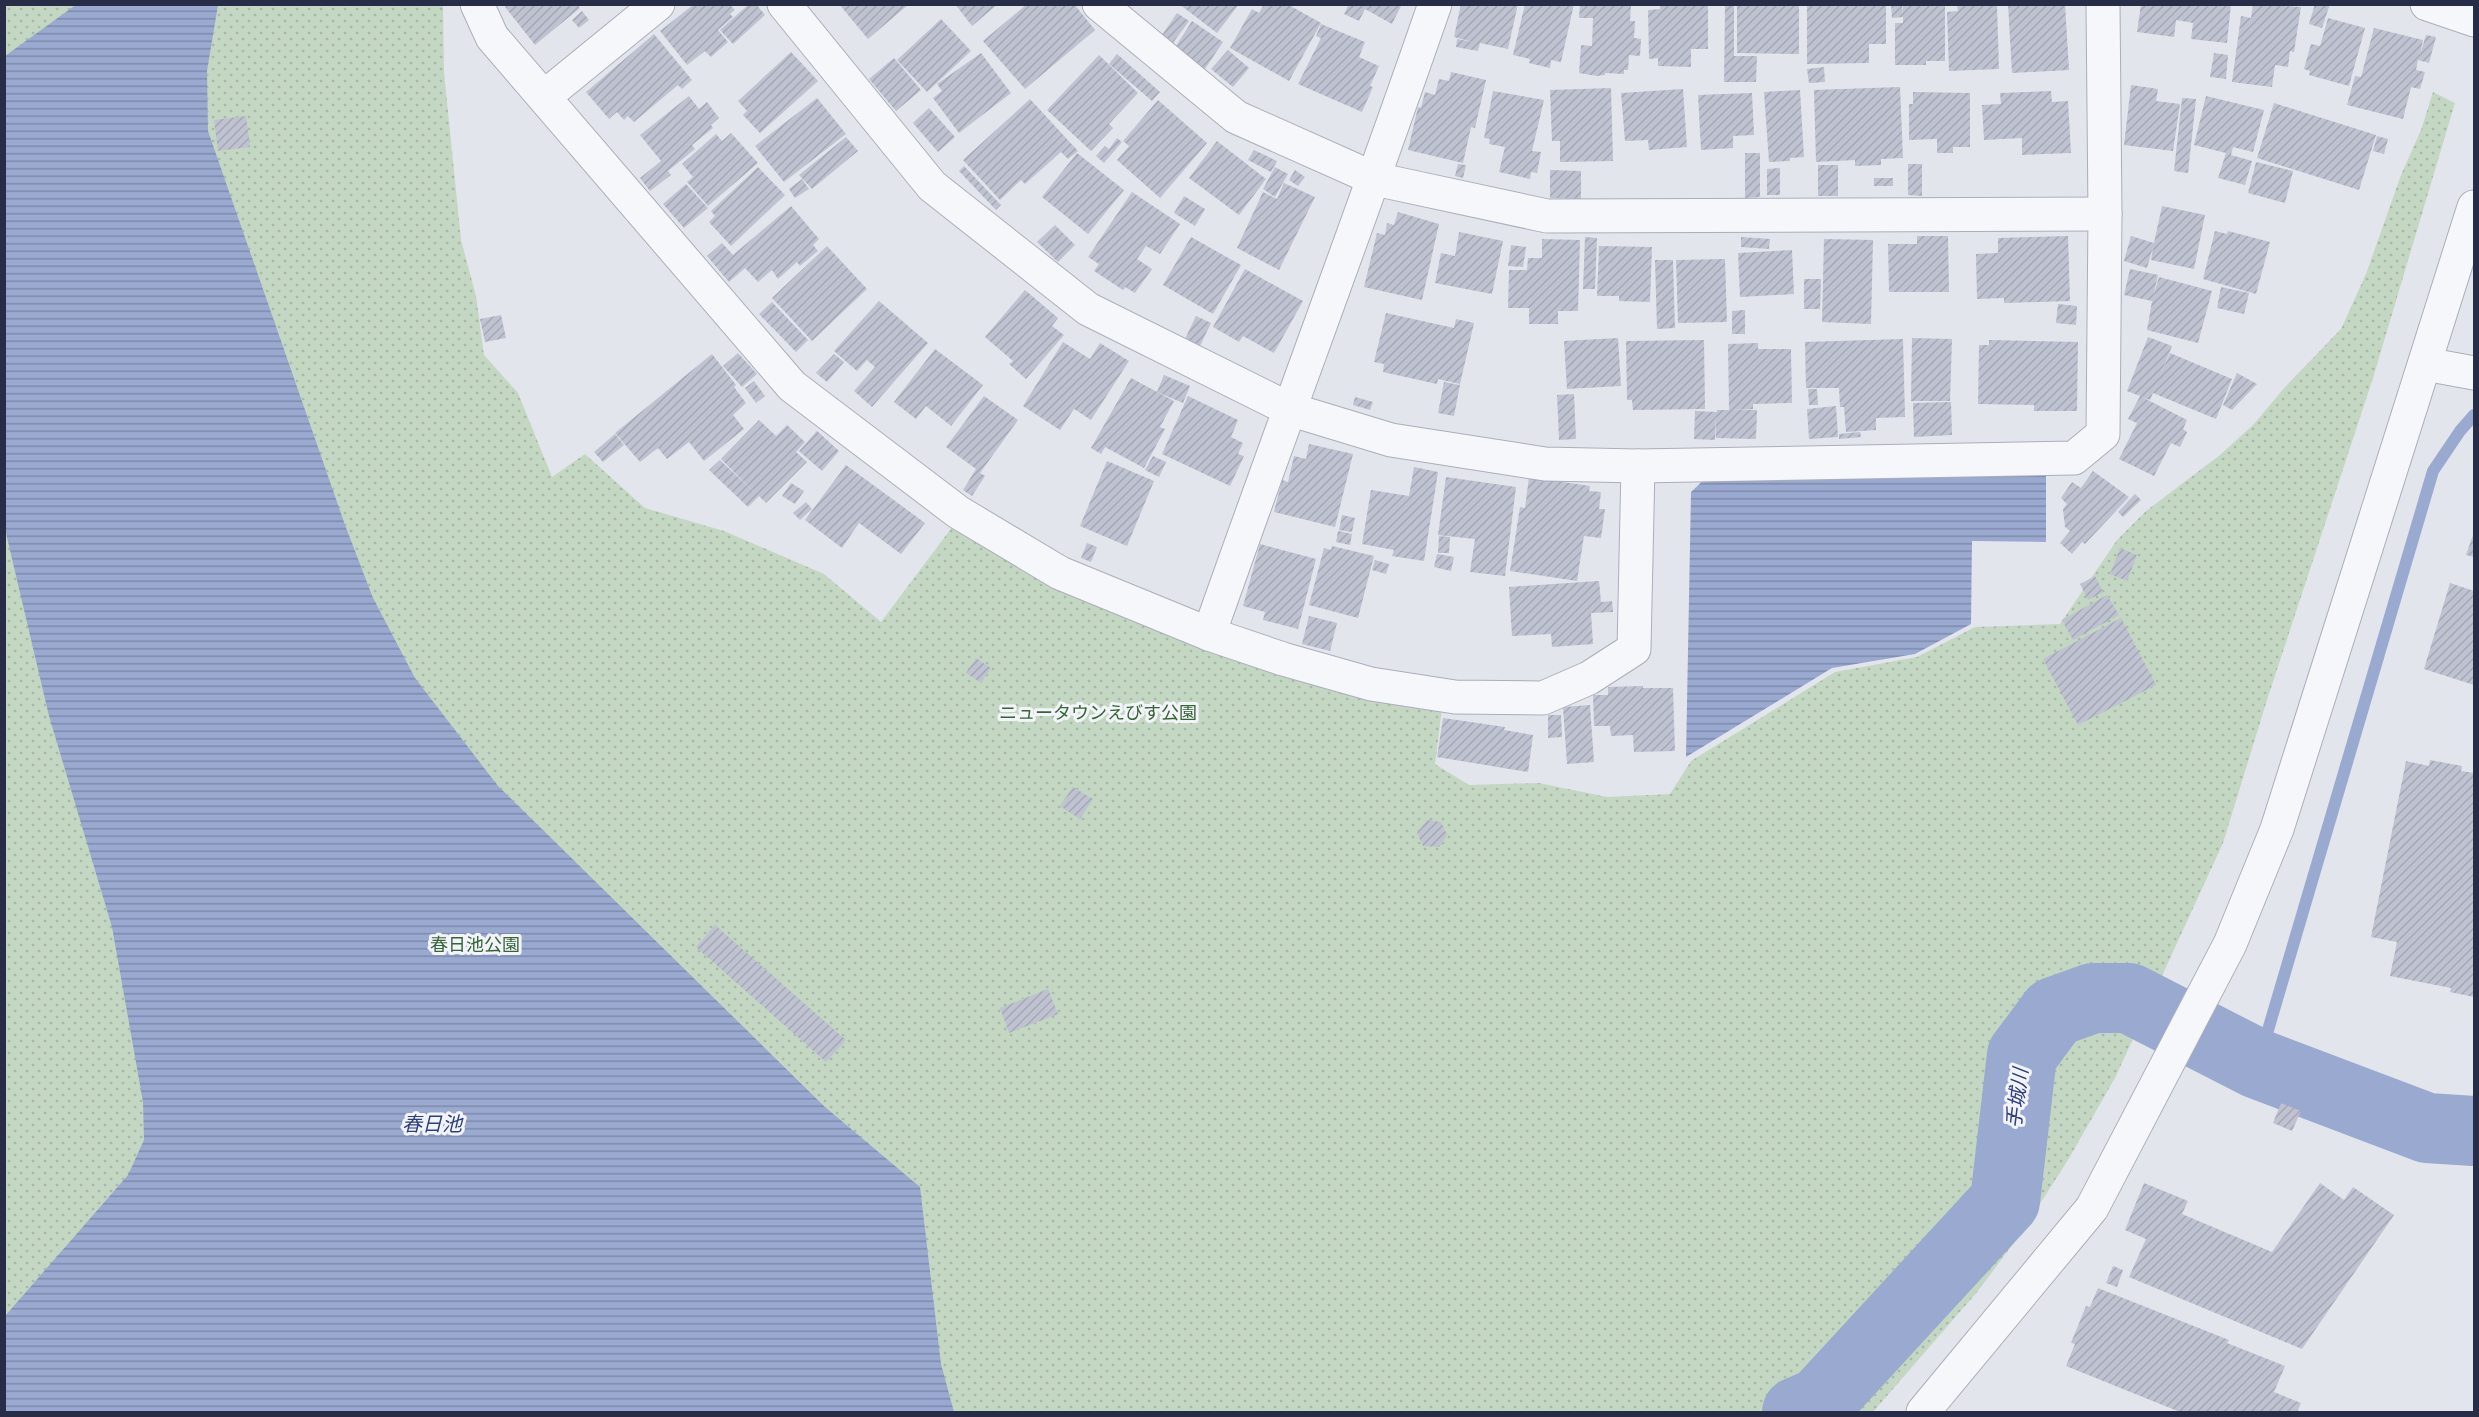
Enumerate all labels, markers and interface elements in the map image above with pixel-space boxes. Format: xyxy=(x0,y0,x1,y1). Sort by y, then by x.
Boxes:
park label: ニュータウンえびす公園 xyxy=(999,701,1197,724)
park label: 春日池公園 xyxy=(430,933,520,956)
water label: 手城川 xyxy=(2000,1065,2034,1129)
water label: 春日池 xyxy=(402,1111,464,1137)

